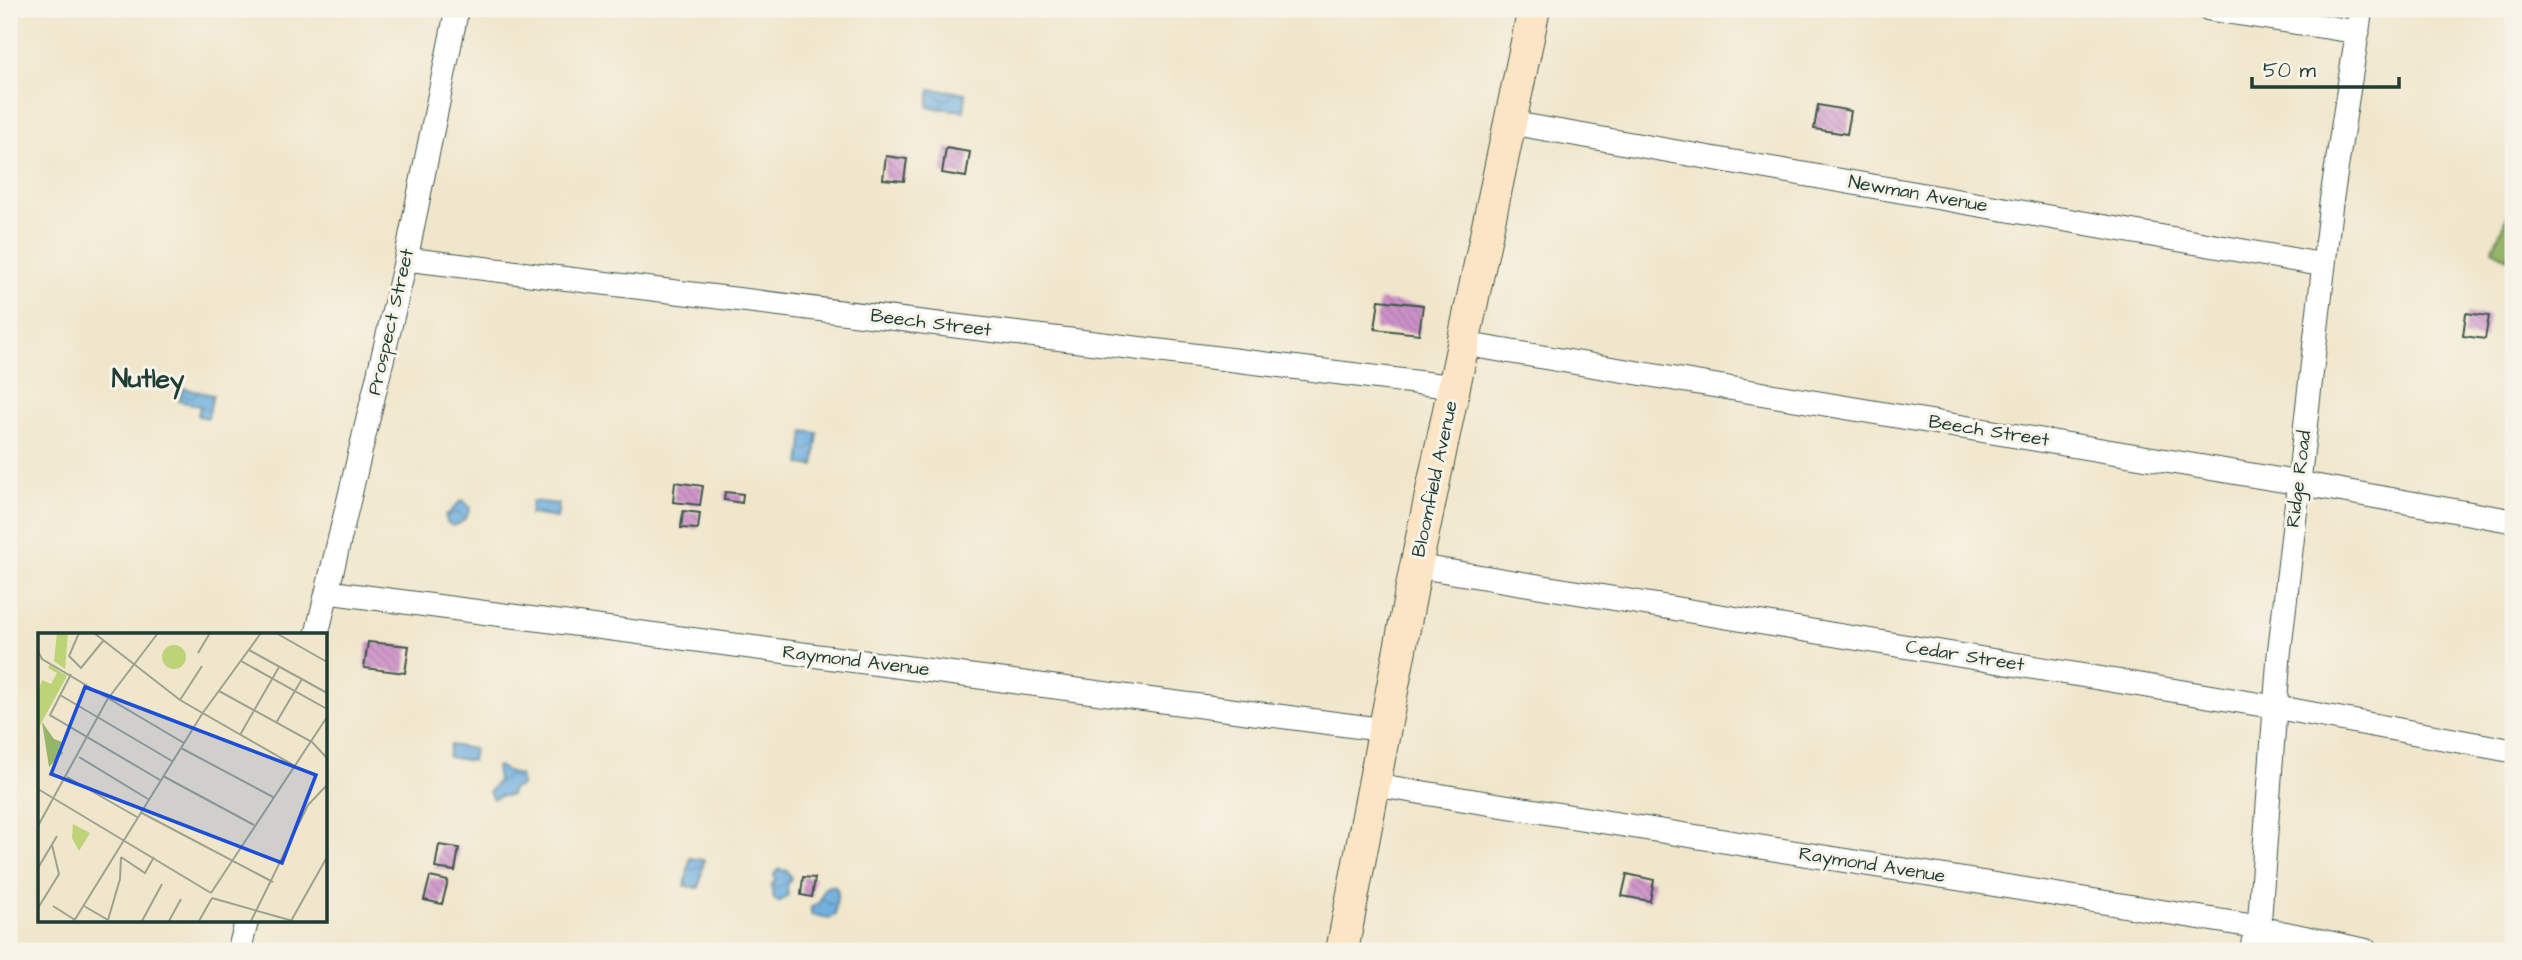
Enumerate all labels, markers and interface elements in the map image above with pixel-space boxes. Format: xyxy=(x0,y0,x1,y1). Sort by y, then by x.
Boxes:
scale bar xyxy=(2252,46,2400,90)
text: 50 m xyxy=(2263,56,2317,85)
street label: Newman Avenue xyxy=(1846,168,1990,220)
street label: Prospect Street xyxy=(361,246,421,398)
street label: Beech Street xyxy=(869,302,993,344)
district label: Nutley xyxy=(112,361,185,400)
street label: Bloomfield Avenue xyxy=(1405,398,1465,560)
street label: Beech Street xyxy=(1927,408,2052,454)
street label: Ridge Road xyxy=(2280,429,2319,529)
inset map xyxy=(38,633,327,922)
street label: Cedar Street xyxy=(1904,633,2027,679)
street label: Raymond Avenue xyxy=(781,639,931,684)
street label: Raymond Avenue xyxy=(1797,840,1947,891)

